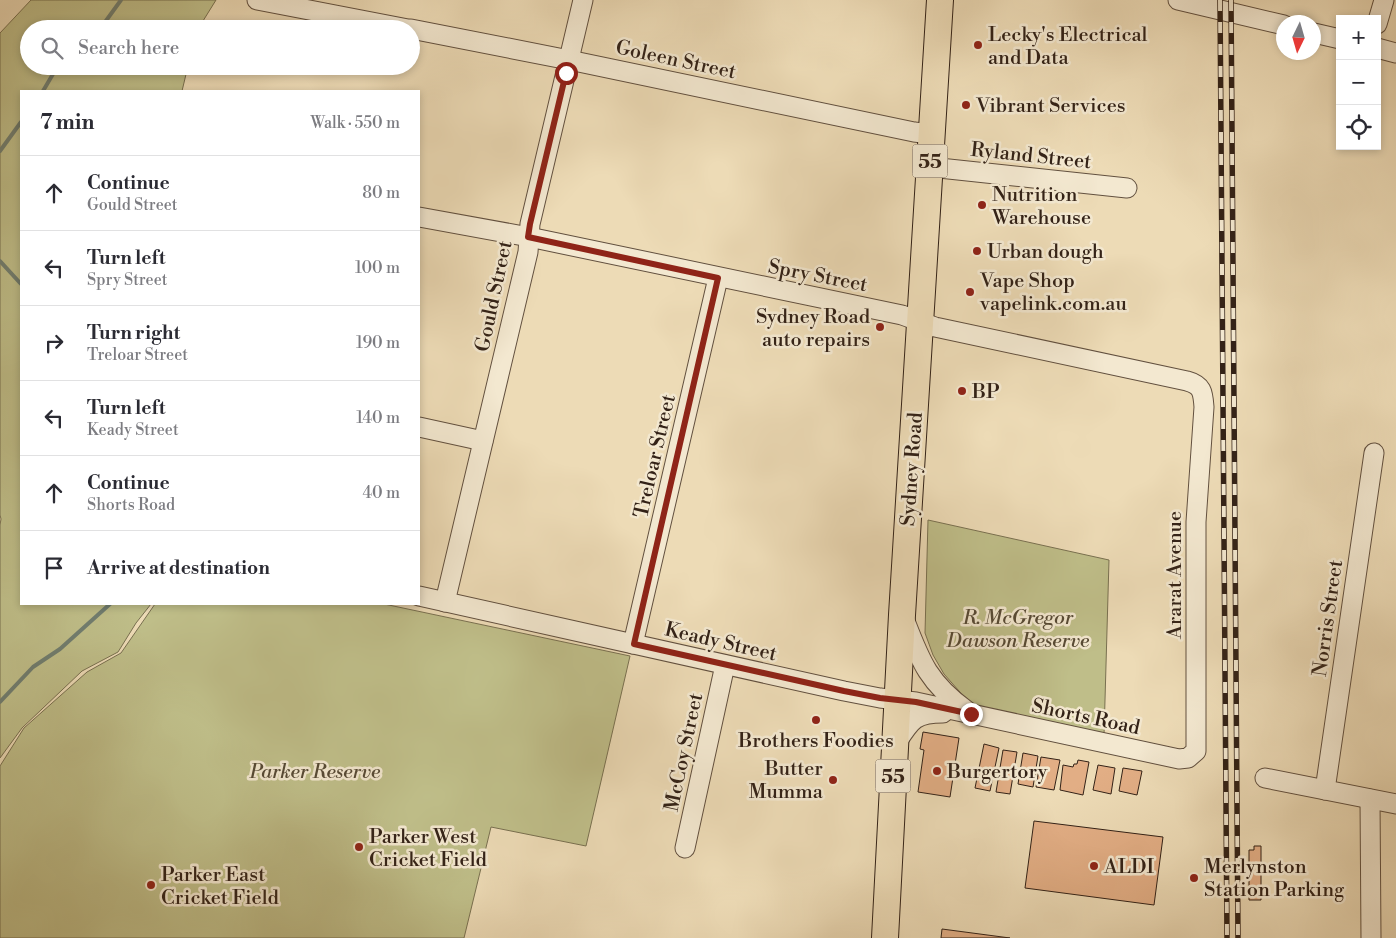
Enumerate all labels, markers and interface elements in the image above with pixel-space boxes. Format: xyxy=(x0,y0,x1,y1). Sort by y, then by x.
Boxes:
north arrow xyxy=(1276,15,1321,60)
map controls xyxy=(1336,15,1381,150)
button: + xyxy=(1336,15,1381,60)
search box xyxy=(20,20,420,75)
place label: Lecky's Electrical and Data xyxy=(988,23,1148,71)
icon: search xyxy=(38,34,66,62)
text: Search here xyxy=(78,36,179,60)
street label: Goleen Street xyxy=(613,36,738,85)
marker: Lecky's Electrical and Data xyxy=(972,39,984,51)
button: − xyxy=(1336,60,1381,105)
route start xyxy=(555,62,578,85)
place label: Vibrant Services xyxy=(975,94,1126,119)
marker: Vibrant Services xyxy=(960,99,972,111)
button: locate xyxy=(1336,105,1381,150)
text: 7 min xyxy=(40,110,94,136)
text: Walk · 550 m xyxy=(311,113,400,133)
street label: Ryland Street xyxy=(969,138,1092,175)
road number: 55 xyxy=(912,144,948,178)
text: Continue xyxy=(87,171,170,195)
icon: ahead xyxy=(40,179,68,207)
text: 80 m xyxy=(362,183,400,203)
place label: Nutrition Warehouse xyxy=(991,183,1091,231)
text: Gould Street xyxy=(87,195,177,215)
marker: Nutrition Warehouse xyxy=(976,199,988,211)
street label: Gould Street xyxy=(470,238,518,354)
place label: Urban dough xyxy=(987,240,1104,265)
marker: Urban dough xyxy=(971,245,983,257)
text: Turn left xyxy=(87,246,166,270)
icon: left xyxy=(40,254,68,282)
street label: Spry Street xyxy=(766,255,869,298)
text: 100 m xyxy=(355,258,400,278)
place label: Vape Shop vapelink.com.au xyxy=(979,269,1127,317)
text: Spry Street xyxy=(87,270,167,290)
marker: Vape Shop vapelink.com.au xyxy=(964,286,976,298)
place label: Sydney Road auto repairs xyxy=(756,305,871,353)
text: Turn right xyxy=(87,321,180,345)
marker: Sydney Road auto repairs xyxy=(874,321,886,333)
icon: right xyxy=(40,329,68,357)
text: 190 m xyxy=(356,333,400,353)
text: Treloar Street xyxy=(87,345,188,365)
place label: BP xyxy=(971,380,1000,405)
marker: BP xyxy=(956,385,968,397)
street label: Treloar Street xyxy=(629,392,682,521)
text: Turn left xyxy=(87,396,166,420)
icon: left xyxy=(40,404,68,432)
text: 140 m xyxy=(356,408,400,428)
street label: Sydney Road xyxy=(896,411,929,527)
text: Keady Street xyxy=(87,420,179,440)
text: Continue xyxy=(87,471,170,495)
icon: ahead xyxy=(40,479,68,507)
text: 40 m xyxy=(363,483,400,503)
text: Shorts Road xyxy=(87,495,175,515)
street label: Ararat Avenue xyxy=(1163,511,1188,640)
icon: arrive xyxy=(40,554,68,582)
text: Arrive at destination xyxy=(87,556,270,580)
street label: Norris Street xyxy=(1308,558,1349,678)
park label: R. McGregor Dawson Reserve xyxy=(946,606,1090,654)
street label: Keady Street xyxy=(662,617,779,668)
street label: McCoy Street xyxy=(660,691,709,814)
street label: Shorts Road xyxy=(1029,694,1143,741)
route end xyxy=(960,703,983,726)
marker: Brothers Foodies xyxy=(810,714,822,726)
place label: Brothers Foodies xyxy=(737,729,894,754)
place label: Butter Mumma xyxy=(749,757,824,805)
road number: 55 xyxy=(876,759,910,792)
park label: Parker Reserve xyxy=(249,760,381,785)
place label: Burgertory xyxy=(946,760,1048,785)
marker: Burgertory xyxy=(931,765,943,777)
marker: Butter Mumma xyxy=(827,774,839,786)
place label: Parker West Cricket Field xyxy=(369,825,488,873)
marker: Parker West Cricket Field xyxy=(353,841,365,853)
place label: ALDI xyxy=(1103,855,1155,880)
place label: Merlynston Station Parking xyxy=(1204,855,1345,903)
marker: ALDI xyxy=(1088,860,1100,872)
place label: Parker East Cricket Field xyxy=(161,863,280,911)
marker: Merlynston Station Parking xyxy=(1188,872,1200,884)
marker: Parker East Cricket Field xyxy=(145,879,157,891)

